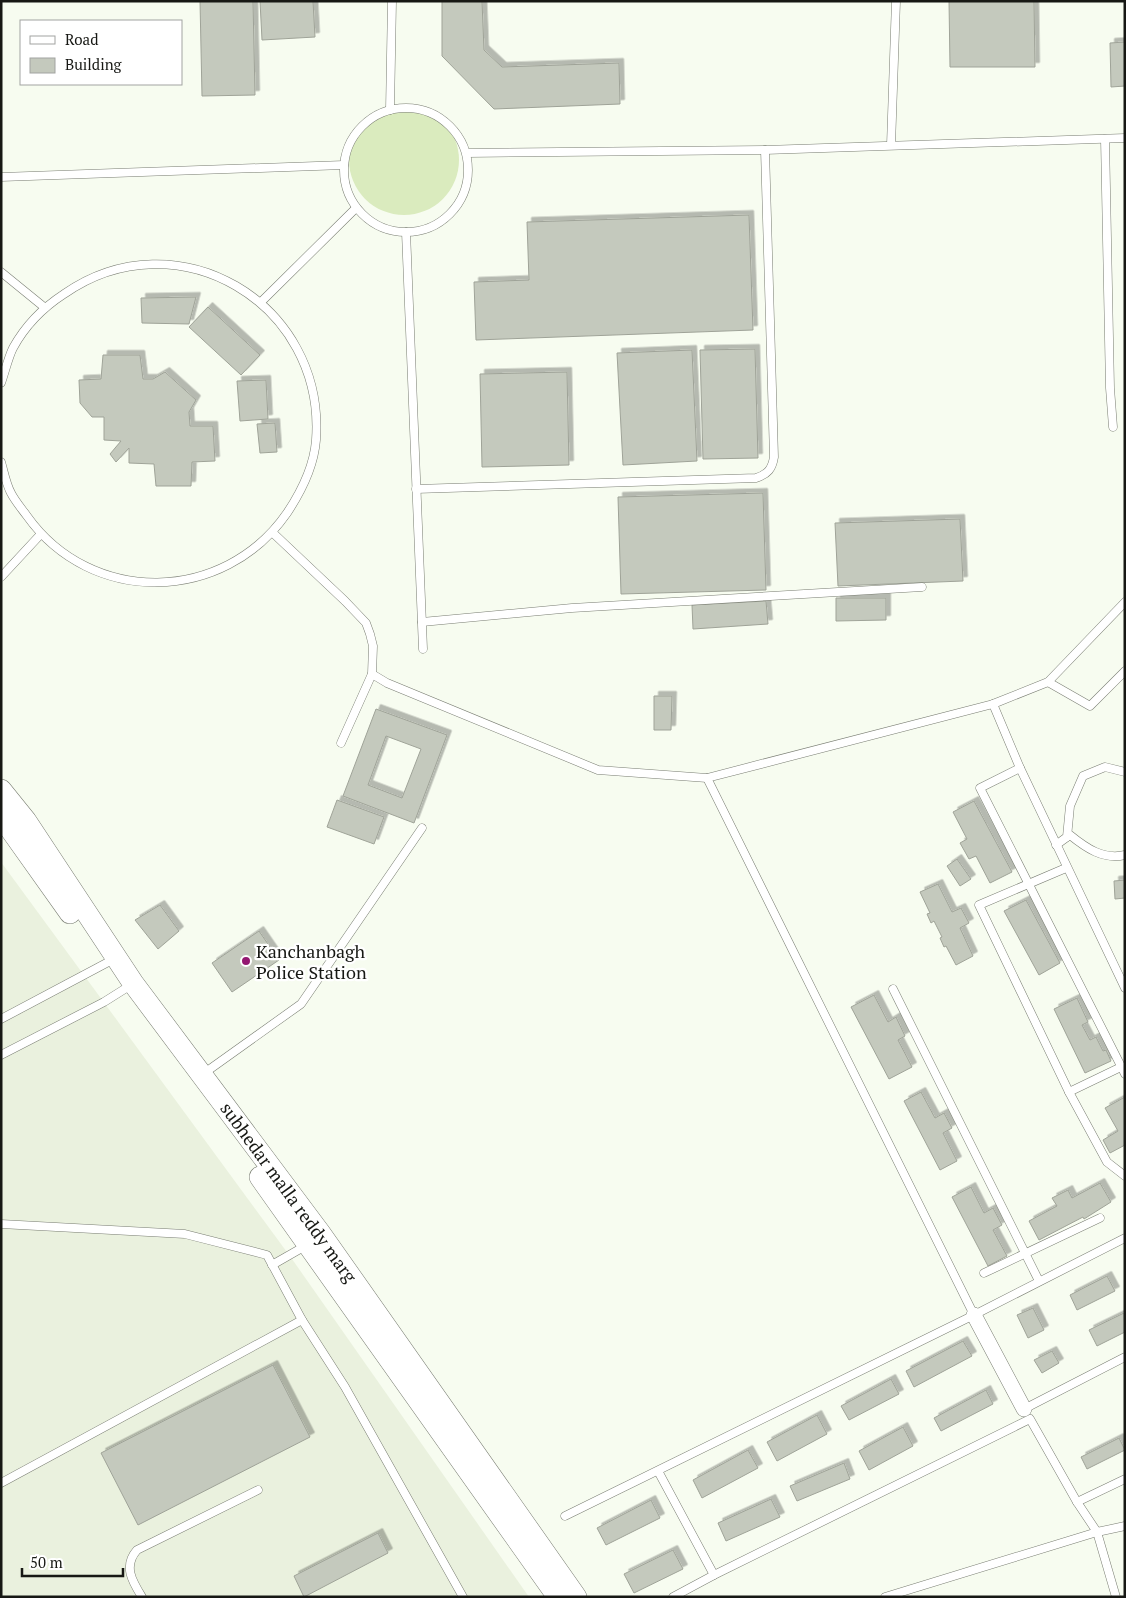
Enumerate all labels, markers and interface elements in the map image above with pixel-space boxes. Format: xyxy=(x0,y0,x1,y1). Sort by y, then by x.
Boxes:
legend xyxy=(20,20,182,85)
text: Road xyxy=(65,29,98,49)
text: Building xyxy=(65,54,123,74)
place label: Kanchanbagh Police Station xyxy=(256,939,367,984)
marker: Kanchanbagh Police Station xyxy=(240,955,252,967)
street label: subhedar malla reddy marg xyxy=(215,1097,363,1287)
scale bar xyxy=(22,1546,124,1578)
text: 50 m xyxy=(30,1552,63,1572)

